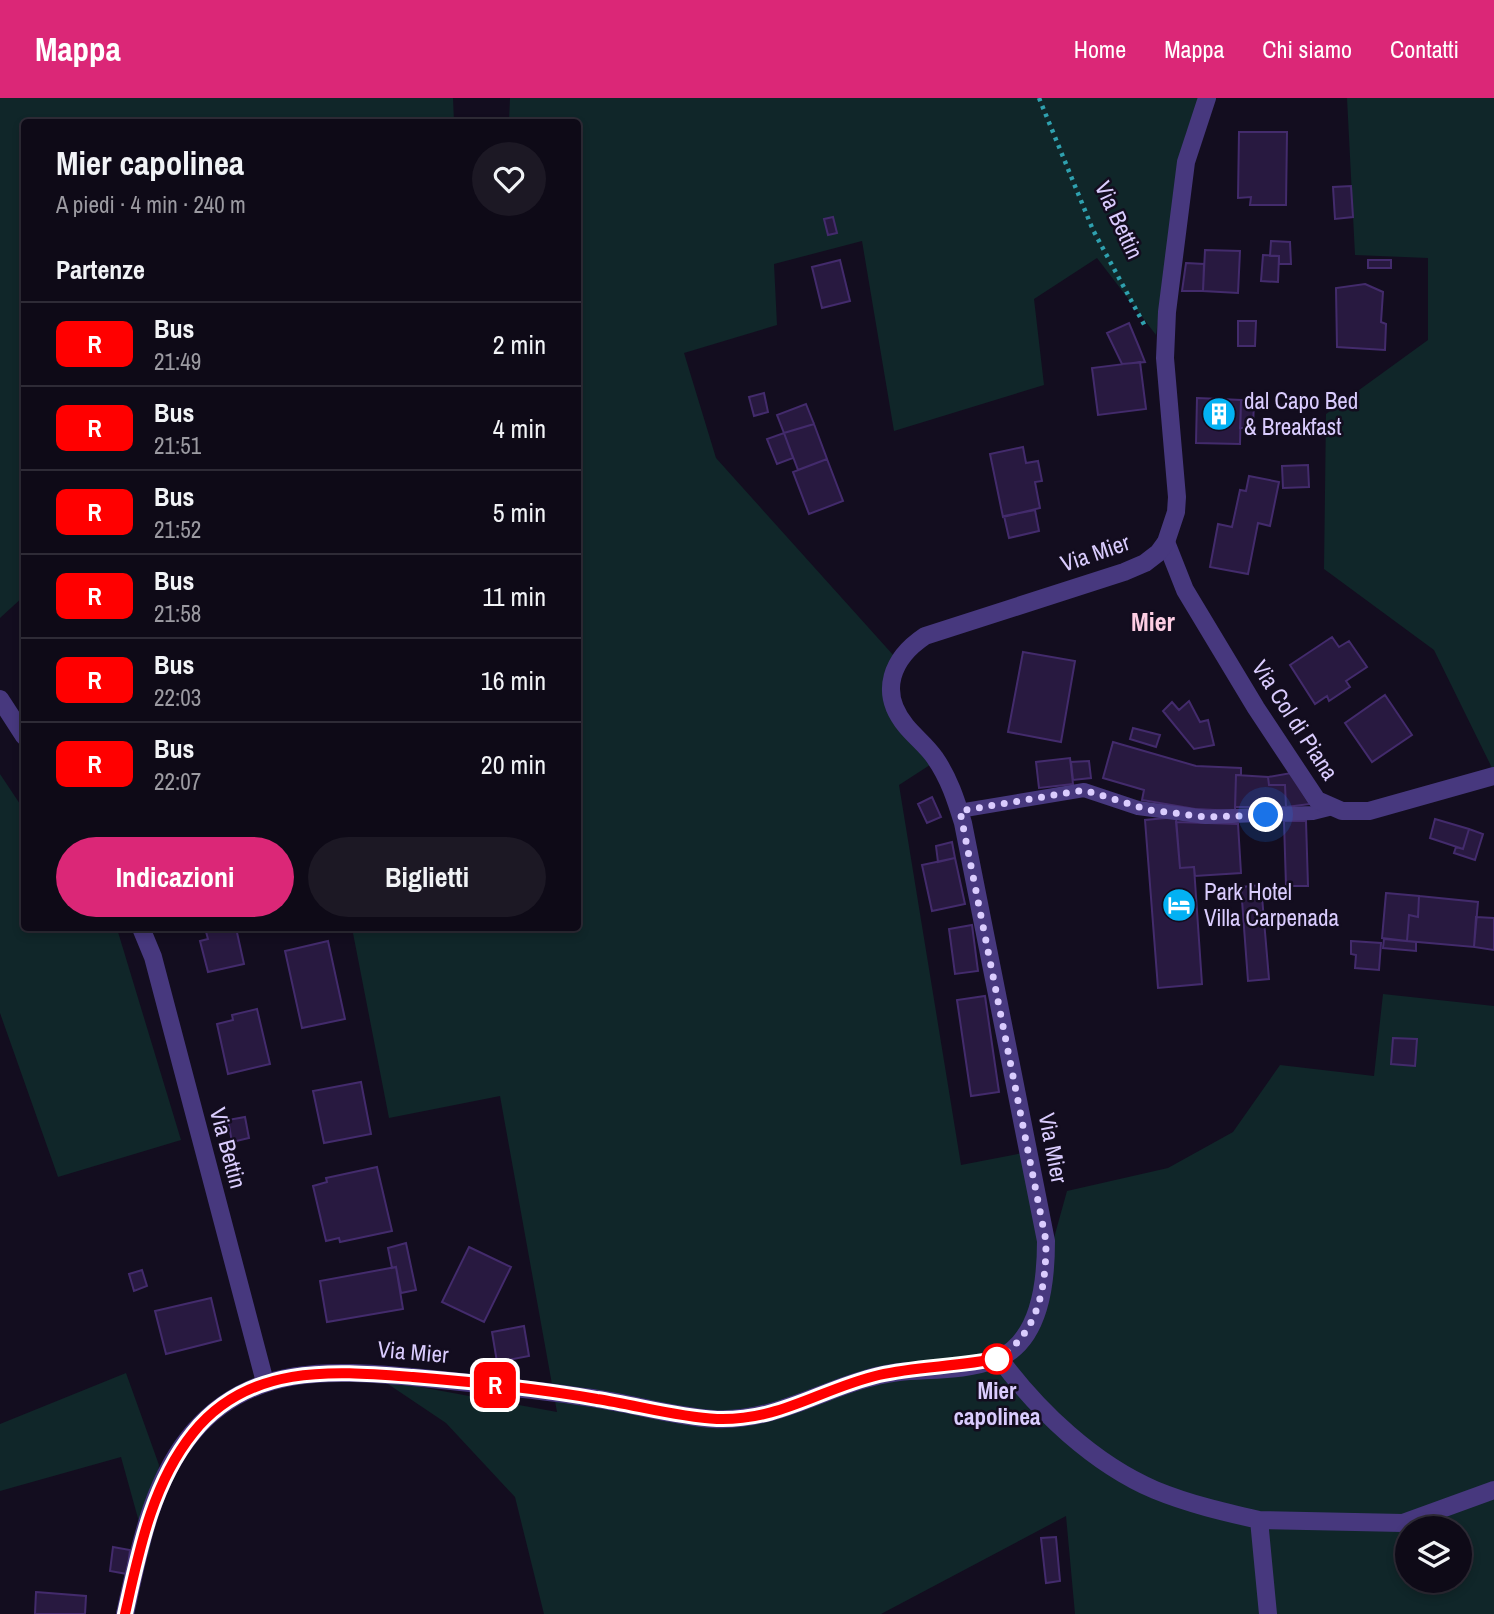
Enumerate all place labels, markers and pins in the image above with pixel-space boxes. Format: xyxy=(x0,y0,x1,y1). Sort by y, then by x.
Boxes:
place label: dal Capo Bed & Breakfast xyxy=(1244,385,1358,442)
building icon: dal Capo Bed & Breakfast xyxy=(1200,395,1238,433)
place label: Park Hotel Villa Carpenada xyxy=(1204,876,1339,933)
hotel icon: Park Hotel Villa Carpenada xyxy=(1160,886,1198,924)
marker: Mier capolinea xyxy=(982,1344,1012,1374)
place label: Mier capolinea xyxy=(953,1375,1041,1432)

